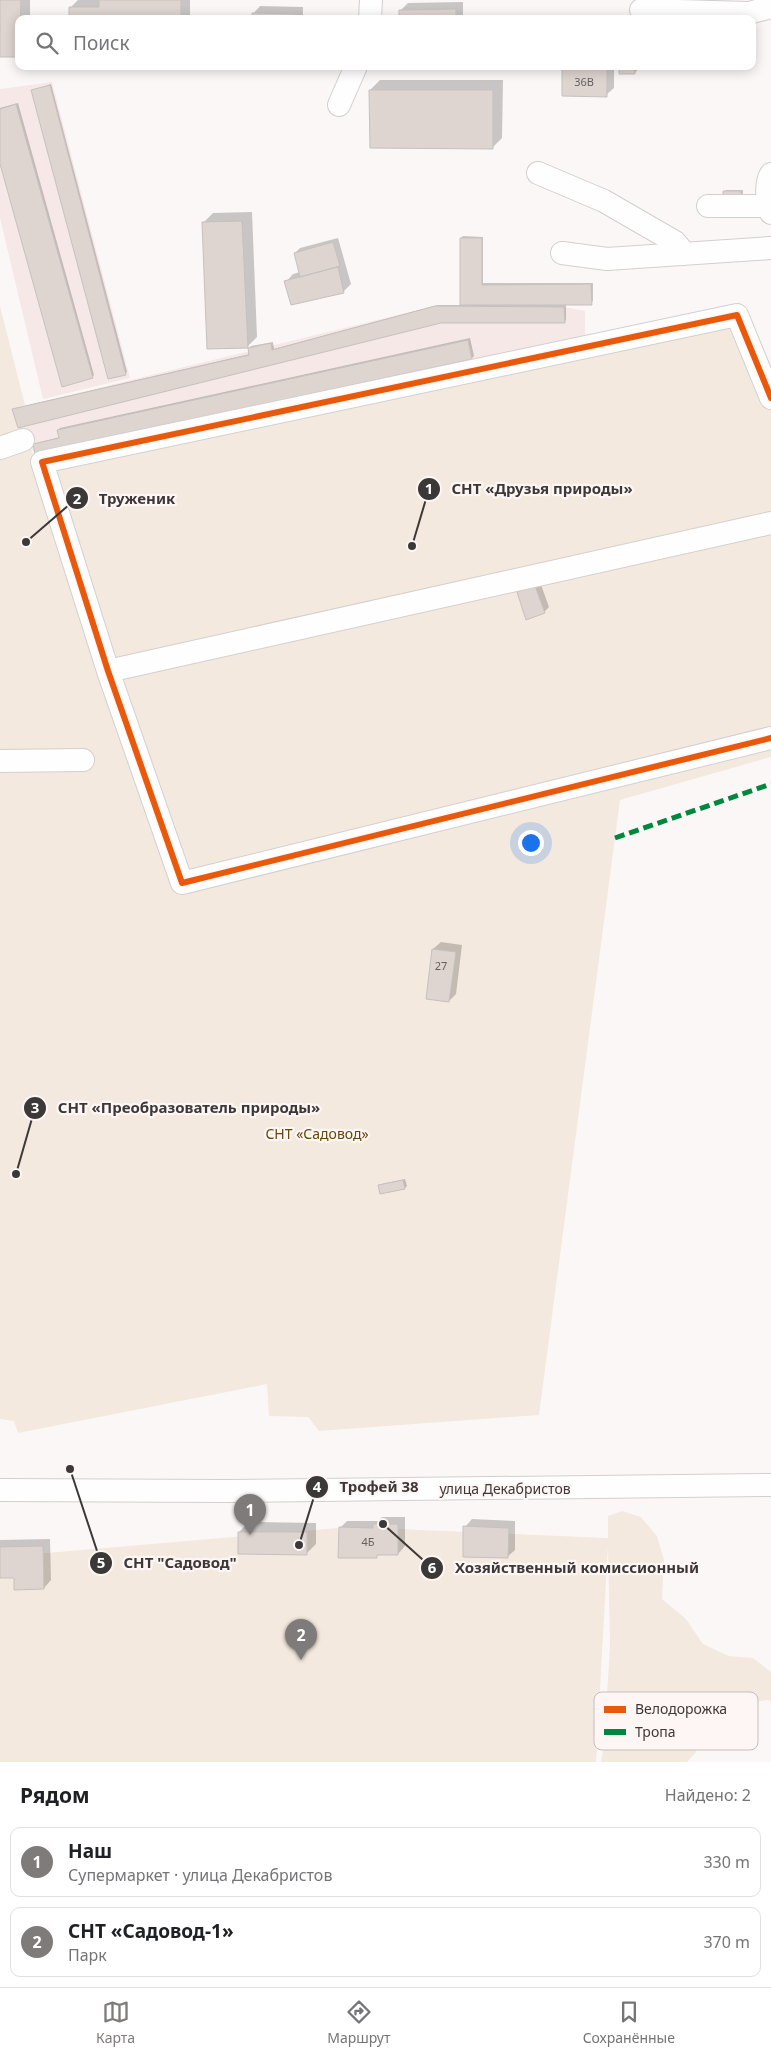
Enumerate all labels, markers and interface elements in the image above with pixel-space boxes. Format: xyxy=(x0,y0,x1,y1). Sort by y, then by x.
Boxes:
search box xyxy=(15,15,756,70)
icon: search xyxy=(33,29,61,57)
text: Поиск xyxy=(73,30,129,56)
house number: 36В xyxy=(574,74,594,89)
callout: СНТ «Друзья природы» xyxy=(416,474,642,504)
text: 1 xyxy=(425,478,433,498)
text: СНТ «Друзья природы» xyxy=(451,478,633,498)
callout: Труженик xyxy=(64,483,186,513)
text: 2 xyxy=(73,488,82,508)
text: Труженик xyxy=(99,488,176,508)
your location xyxy=(518,830,544,856)
house number: 27 xyxy=(435,958,447,973)
callout: СНТ «Преобразователь природы» xyxy=(22,1093,330,1123)
text: 3 xyxy=(31,1097,39,1117)
text: СНТ «Преобразователь природы» xyxy=(58,1097,320,1117)
park label: СНТ «Садовод» xyxy=(265,1124,369,1143)
callout: Трофей 38 xyxy=(304,1472,429,1502)
text: 4 xyxy=(313,1476,322,1496)
text: Трофей 38 xyxy=(339,1476,419,1496)
street label: улица Декабристов xyxy=(439,1479,571,1498)
pin: 1 xyxy=(234,1494,266,1535)
house number: 4Б xyxy=(361,1534,375,1549)
callout: СНТ "Садовод" xyxy=(88,1548,246,1578)
text: 5 xyxy=(97,1552,105,1572)
text: СНТ "Садовод" xyxy=(123,1552,237,1572)
callout: Хозяйственный комиссионный xyxy=(419,1553,709,1583)
text: 6 xyxy=(428,1557,437,1577)
text: Хозяйственный комиссионный xyxy=(455,1557,699,1577)
pin: 2 xyxy=(285,1619,317,1660)
legend xyxy=(594,1692,758,1750)
text: Велодорожка xyxy=(635,1699,727,1718)
text: Тропа xyxy=(635,1722,675,1741)
text: Рядом xyxy=(20,1781,90,1809)
text: Найдено: 2 xyxy=(665,1784,751,1806)
text: Наш xyxy=(68,1838,112,1864)
text: 1 xyxy=(32,1851,42,1873)
text: 330 m xyxy=(703,1851,750,1873)
text: Супермаркет · улица Декабристов xyxy=(68,1864,332,1886)
text: СНТ «Садовод-1» xyxy=(68,1918,234,1944)
text: 2 xyxy=(32,1931,42,1953)
text: 370 m xyxy=(703,1931,750,1953)
text: Парк xyxy=(68,1944,107,1966)
tab: Карта xyxy=(96,1998,135,2047)
tab: Маршрут xyxy=(327,1998,391,2047)
tab: Сохранённые xyxy=(583,1998,675,2047)

